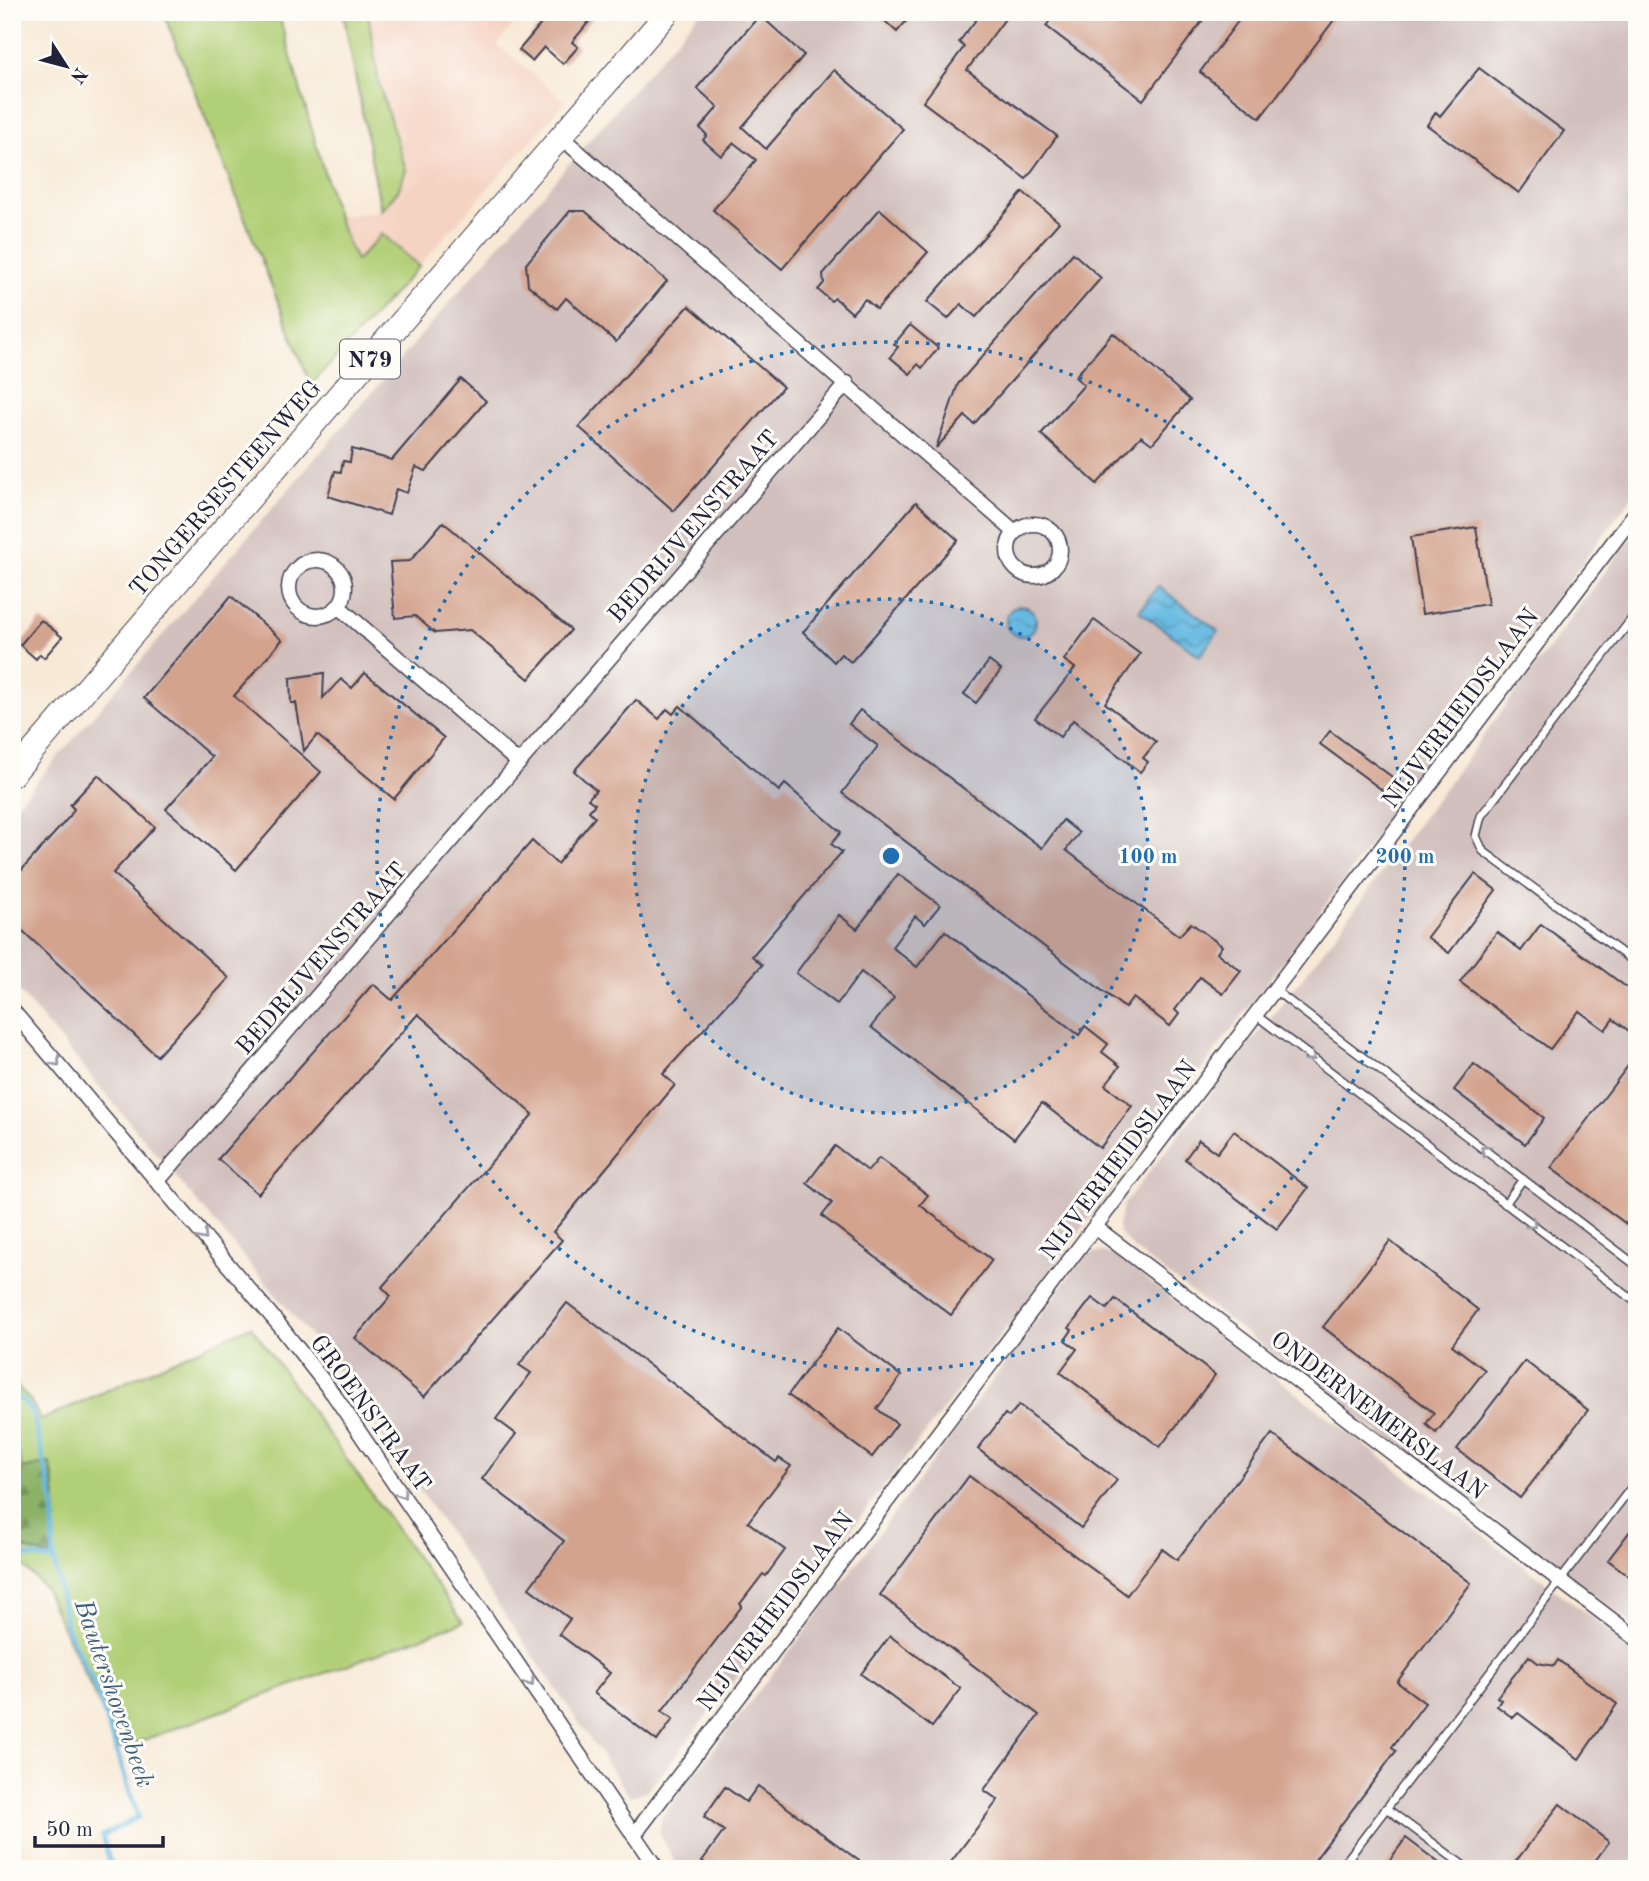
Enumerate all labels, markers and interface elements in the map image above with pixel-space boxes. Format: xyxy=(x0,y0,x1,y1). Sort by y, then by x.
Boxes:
north arrow xyxy=(32,32,102,102)
text: N xyxy=(65,63,90,86)
road number: N79 xyxy=(340,340,400,378)
street label: TONGERSESTEENWEG xyxy=(126,377,327,602)
street label: BEDRIJVENSTRAAT xyxy=(605,427,784,628)
street label: NIJVERHEIDSLAAN xyxy=(1379,605,1544,813)
centre of rings xyxy=(879,844,903,868)
text: 100 m xyxy=(1118,847,1178,868)
text: 200 m xyxy=(1375,847,1435,868)
street label: BEDRIJVENSTRAAT xyxy=(233,859,412,1060)
one-way arrow xyxy=(1304,1049,1316,1061)
one-way arrow xyxy=(48,1054,60,1067)
street label: NIJVERHEIDSLAAN xyxy=(1037,1057,1202,1265)
one-way arrow xyxy=(1480,1146,1493,1159)
one-way arrow xyxy=(1524,1215,1537,1228)
one-way arrow xyxy=(195,1228,207,1241)
street label: ONDERNEMERSLAAN xyxy=(1266,1328,1490,1505)
street label: GROENSTRAAT xyxy=(305,1331,434,1497)
one-way arrow xyxy=(394,1486,407,1499)
street label: NIJVERHEIDSLAAN xyxy=(694,1508,859,1716)
water label: Bautershovenbeek xyxy=(68,1595,157,1791)
one-way arrow xyxy=(522,1674,535,1687)
scale bar xyxy=(35,1804,163,1848)
text: 50 m xyxy=(46,1820,93,1841)

